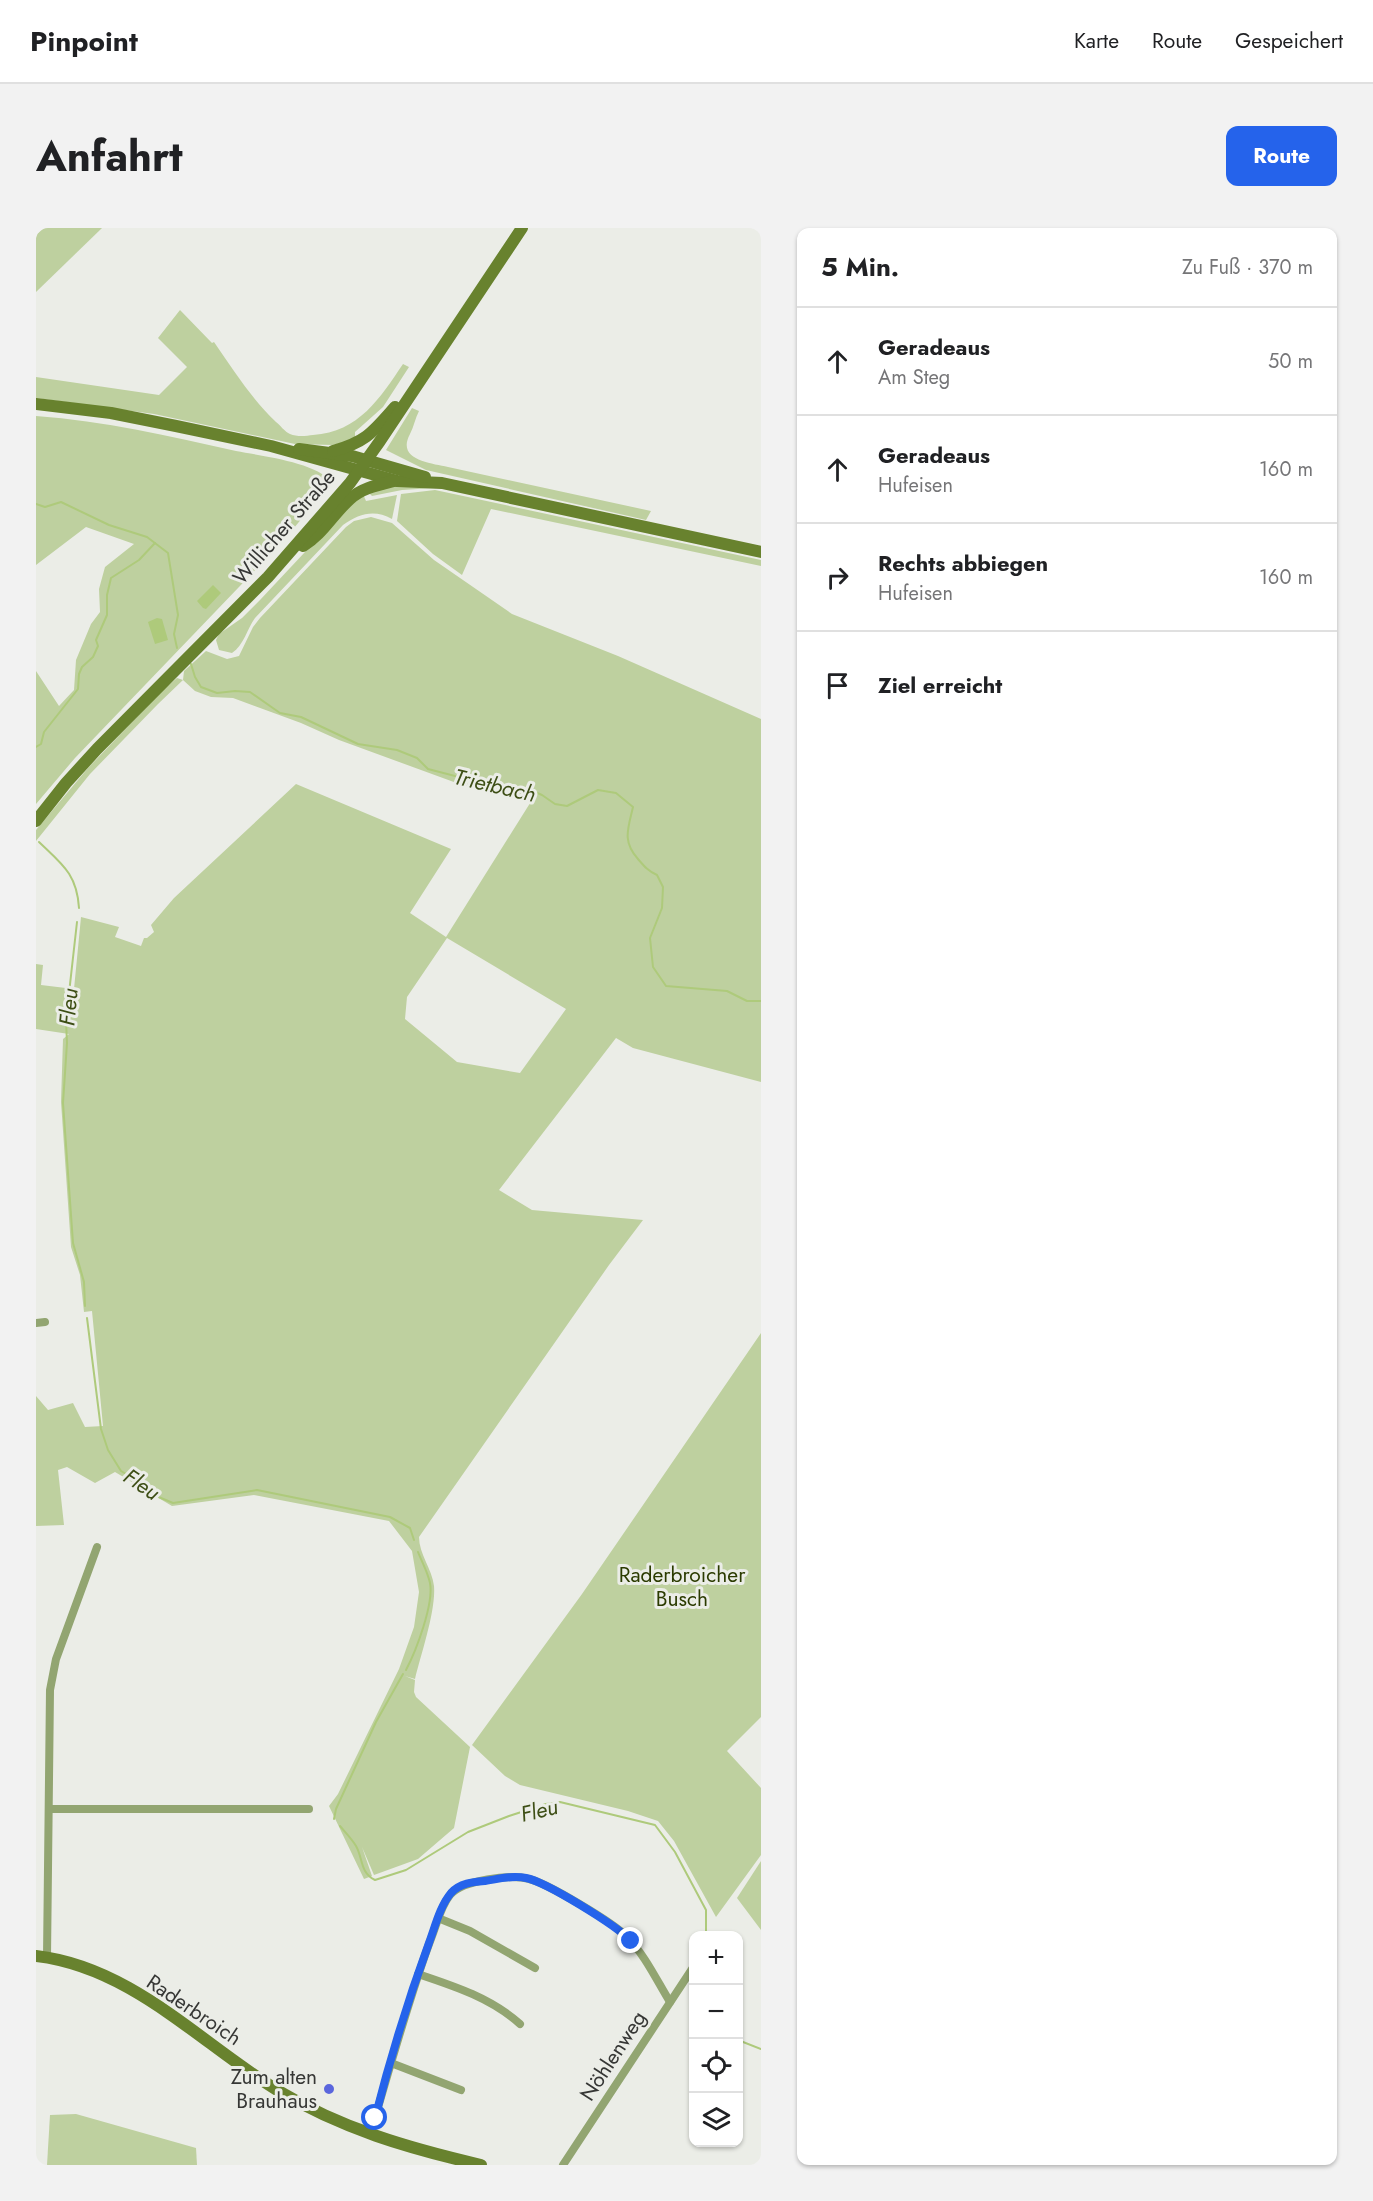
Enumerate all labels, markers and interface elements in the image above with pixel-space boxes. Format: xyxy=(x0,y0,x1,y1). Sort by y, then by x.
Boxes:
text: Pinpoint xyxy=(30,21,138,62)
text: Karte xyxy=(1074,26,1119,56)
text: Route xyxy=(1152,26,1202,56)
text: Gespeichert xyxy=(1235,26,1343,56)
text: Anfahrt xyxy=(36,126,183,187)
button: Route xyxy=(1226,126,1337,186)
text: 5 Min. xyxy=(821,248,899,286)
text: Zu Fuß · 370 m xyxy=(1182,253,1313,282)
text: Geradeaus xyxy=(878,331,990,363)
icon: ahead xyxy=(821,345,854,378)
text: 50 m xyxy=(1268,347,1313,376)
text: Am Steg xyxy=(878,363,950,392)
text: Geradeaus xyxy=(878,439,990,471)
icon: ahead xyxy=(821,453,854,486)
text: 160 m xyxy=(1259,455,1313,484)
street label: Willicher Straße xyxy=(226,463,342,591)
text: Hufeisen xyxy=(878,471,953,500)
text: Rechts abbiegen xyxy=(878,547,1048,579)
icon: right xyxy=(821,561,854,594)
text: 160 m xyxy=(1259,563,1313,592)
text: Hufeisen xyxy=(878,579,953,608)
icon: arrive xyxy=(821,669,854,702)
text: Ziel erreicht xyxy=(878,669,1002,701)
water label: Trietbach xyxy=(451,760,539,810)
water label: Fleu xyxy=(50,987,86,1027)
water label: Fleu xyxy=(117,1460,167,1508)
park label: Raderbroicher Busch xyxy=(619,1560,746,1614)
water label: Fleu xyxy=(517,1790,561,1830)
route end xyxy=(617,1927,643,1953)
map controls xyxy=(689,1931,743,2147)
button: + xyxy=(689,1931,743,1985)
street label: Raderbroich xyxy=(141,1967,247,2053)
button: − xyxy=(689,1985,743,2039)
street label: Nöhlenweg xyxy=(573,2005,653,2107)
button: locate xyxy=(689,2039,743,2093)
place label: Zum alten Brauhaus xyxy=(231,2062,317,2116)
marker: Zum alten Brauhaus xyxy=(322,2082,336,2096)
button: layers xyxy=(689,2093,743,2147)
route start xyxy=(361,2104,387,2130)

